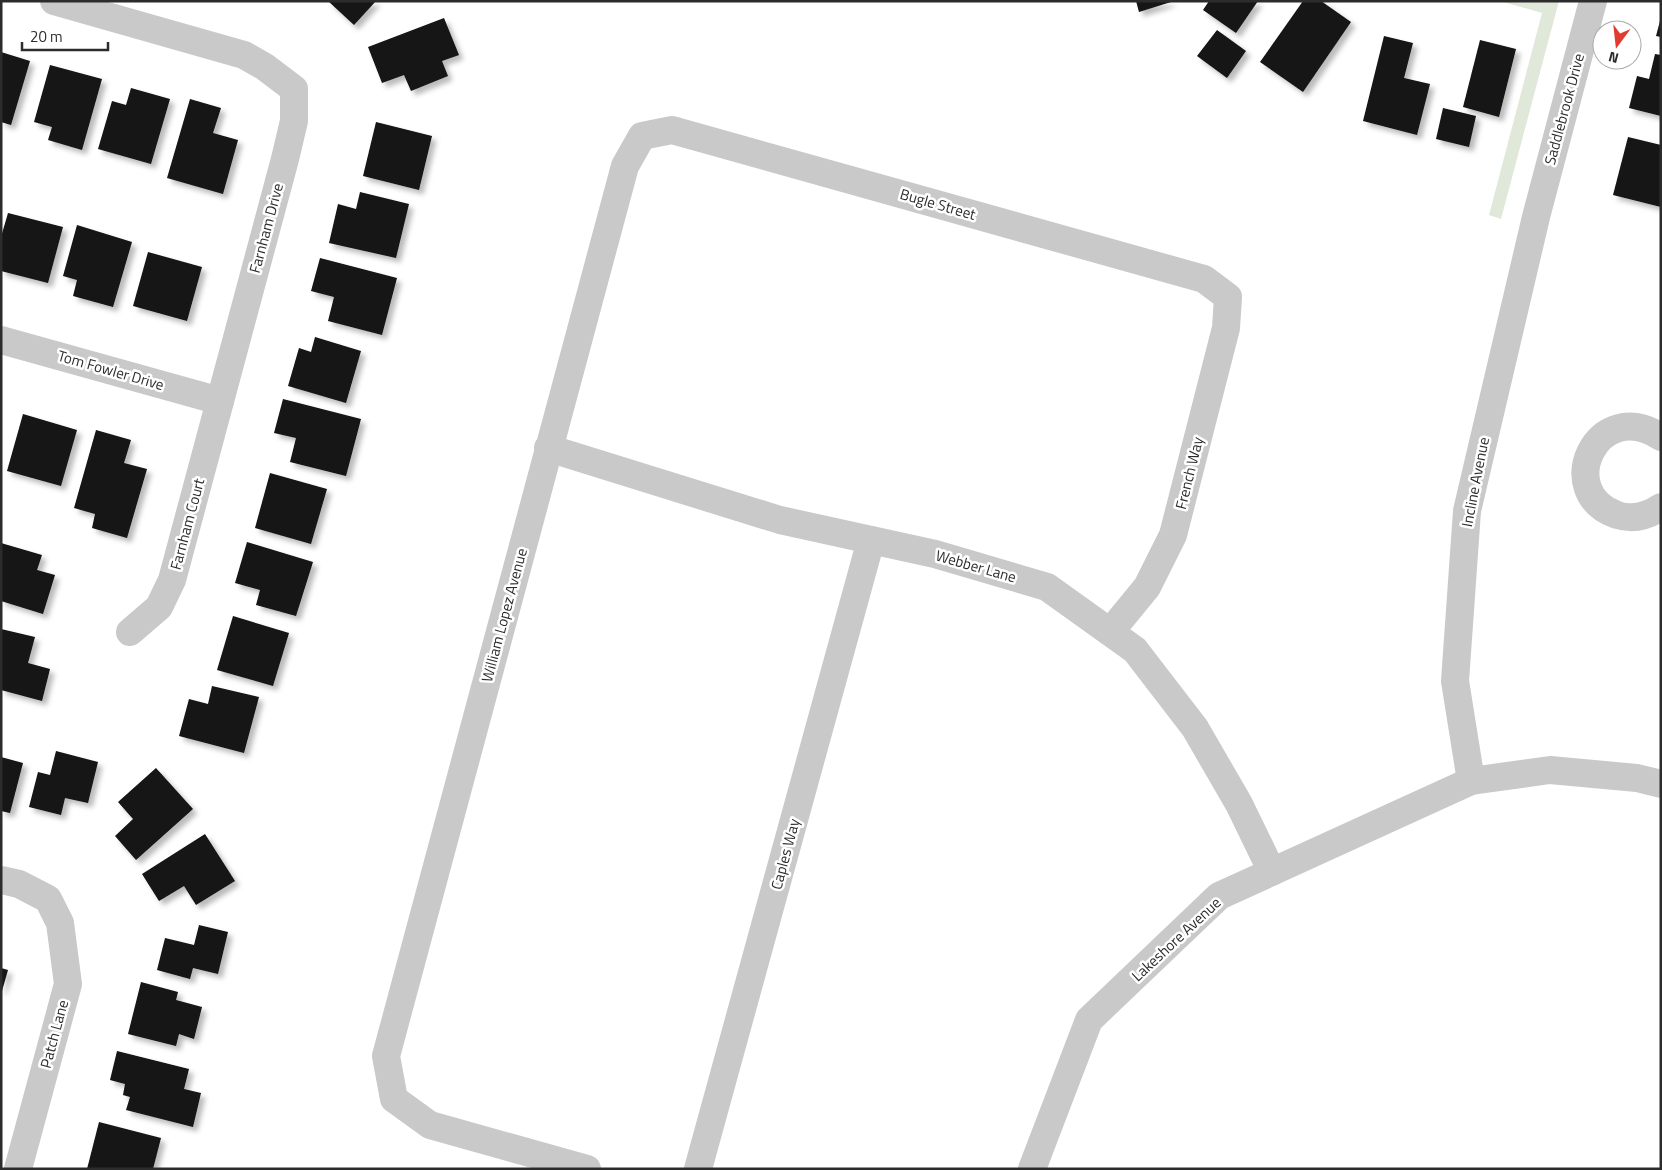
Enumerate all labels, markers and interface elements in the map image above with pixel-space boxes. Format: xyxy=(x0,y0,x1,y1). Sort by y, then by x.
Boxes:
scale bar xyxy=(22,20,109,52)
north arrow xyxy=(1592,20,1642,70)
text: 20 m xyxy=(30,25,63,48)
text: N xyxy=(1606,47,1621,69)
street label: Saddlebrook Drive xyxy=(1538,51,1590,167)
street label: Farnham Drive xyxy=(243,180,289,276)
street label: Bugle Street xyxy=(897,182,979,226)
street label: Tom Fowler Drive xyxy=(55,344,167,396)
street label: French Way xyxy=(1169,434,1209,512)
street label: Incline Avenue xyxy=(1455,435,1495,529)
street label: Farnham Court xyxy=(164,475,210,572)
street label: Webber Lane xyxy=(933,544,1019,588)
street label: William Lopez Avenue xyxy=(475,546,533,684)
street label: Caples Way xyxy=(764,816,806,892)
street label: Lakeshore Avenue xyxy=(1126,891,1226,987)
street label: Patch Lane xyxy=(34,997,74,1071)

